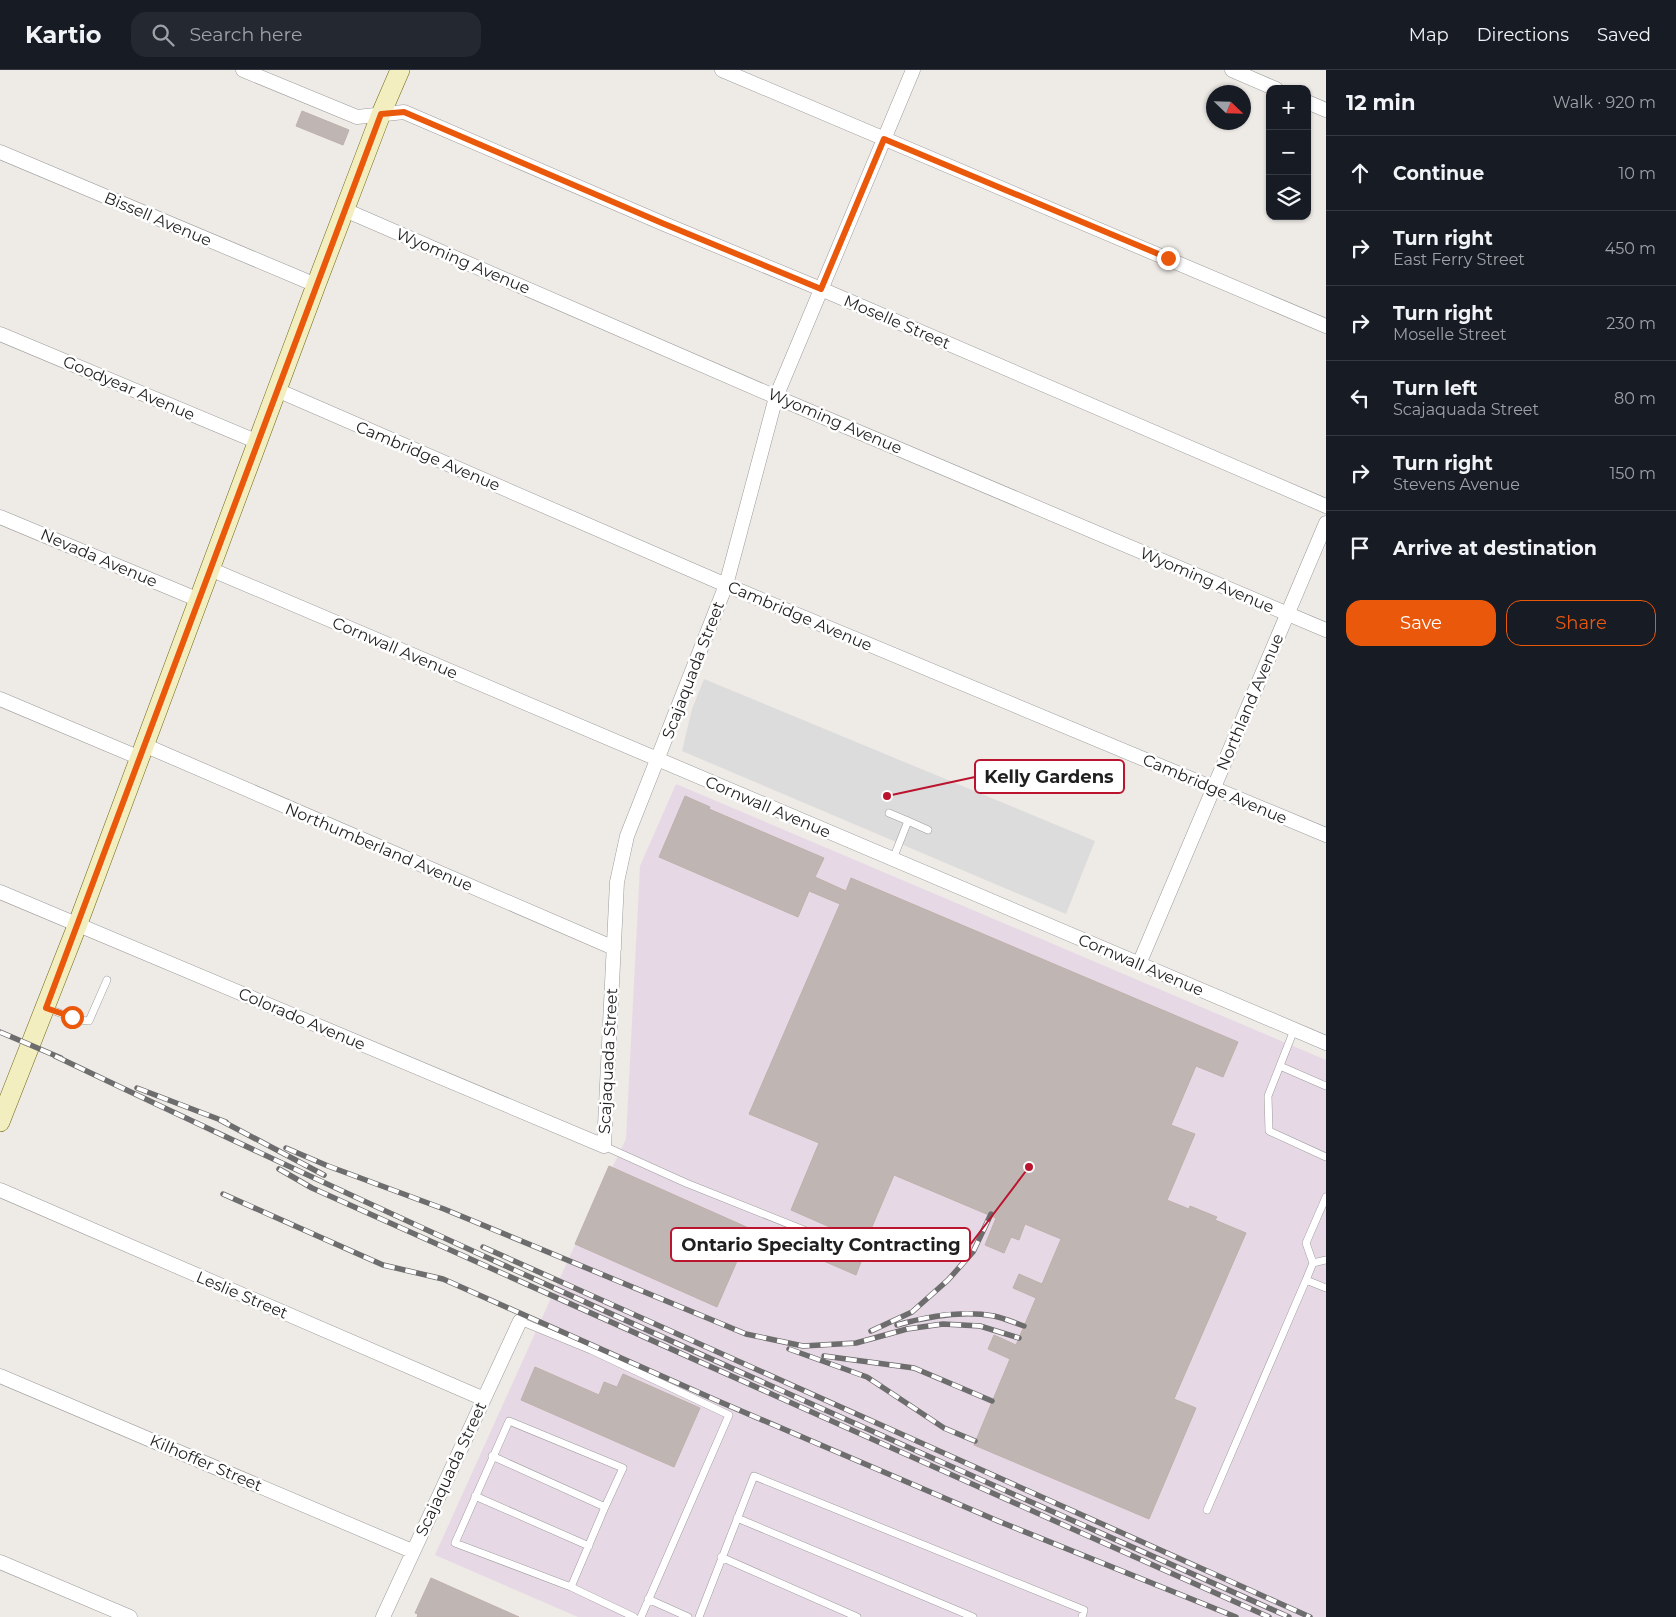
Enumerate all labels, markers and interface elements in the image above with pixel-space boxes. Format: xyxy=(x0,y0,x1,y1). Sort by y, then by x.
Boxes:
search box xyxy=(131,12,481,57)
text: Kartio xyxy=(25,20,101,49)
icon: search xyxy=(149,21,177,49)
text: Search here xyxy=(189,23,302,46)
text: Map xyxy=(1409,24,1449,46)
text: Directions xyxy=(1477,24,1569,46)
text: Saved xyxy=(1597,24,1651,46)
north arrow xyxy=(1206,85,1251,130)
map controls xyxy=(1266,85,1311,220)
button: + xyxy=(1266,85,1311,130)
text: 12 min xyxy=(1346,90,1415,115)
text: Walk · 920 m xyxy=(1553,93,1656,112)
button: − xyxy=(1266,130,1311,175)
icon: ahead xyxy=(1346,159,1374,187)
text: Continue xyxy=(1393,162,1484,185)
text: 10 m xyxy=(1618,164,1656,183)
button: layers xyxy=(1266,175,1311,220)
street label: Bissell Avenue xyxy=(101,188,215,250)
street label: Wyoming Avenue xyxy=(393,224,533,298)
text: Turn right xyxy=(1393,227,1493,250)
icon: right xyxy=(1346,234,1374,262)
text: 450 m xyxy=(1605,239,1656,258)
route end xyxy=(1157,247,1180,270)
text: East Ferry Street xyxy=(1393,250,1525,269)
street label: Moselle Street xyxy=(841,291,953,353)
text: Turn right xyxy=(1393,302,1493,325)
icon: right xyxy=(1346,309,1374,337)
text: 230 m xyxy=(1606,314,1656,333)
text: Moselle Street xyxy=(1393,325,1507,344)
street label: Goodyear Avenue xyxy=(60,352,198,424)
text: Turn left xyxy=(1393,377,1478,400)
street label: Wyoming Avenue xyxy=(765,384,905,458)
icon: left xyxy=(1346,384,1374,412)
text: 80 m xyxy=(1614,389,1656,408)
text: Scajaquada Street xyxy=(1393,400,1539,419)
street label: Cambridge Avenue xyxy=(353,417,503,495)
text: Turn right xyxy=(1393,452,1493,475)
icon: right xyxy=(1346,459,1374,487)
text: 150 m xyxy=(1609,464,1656,483)
text: Stevens Avenue xyxy=(1393,475,1520,494)
street label: Nevada Avenue xyxy=(38,525,160,591)
icon: arrive xyxy=(1346,534,1374,562)
text: Arrive at destination xyxy=(1393,537,1597,560)
street label: Wyoming Avenue xyxy=(1137,543,1277,617)
street label: Cambridge Avenue xyxy=(725,577,875,655)
street label: Scajaquada Street xyxy=(658,598,728,742)
button: Save xyxy=(1346,600,1496,646)
button: Share xyxy=(1506,600,1656,646)
street label: Cornwall Avenue xyxy=(329,613,461,683)
street label: Northland Avenue xyxy=(1213,631,1287,773)
street label: Cambridge Avenue xyxy=(1140,750,1290,828)
callout: Kelly Gardens xyxy=(975,760,1124,793)
text: Kelly Gardens xyxy=(984,766,1114,788)
street label: Cornwall Avenue xyxy=(702,772,834,842)
street label: Northumberland Avenue xyxy=(283,799,475,895)
street label: Cornwall Avenue xyxy=(1075,930,1207,1000)
street label: Colorado Avenue xyxy=(236,984,368,1054)
street label: Scajaquada Street xyxy=(595,987,621,1134)
route start xyxy=(61,1006,84,1029)
callout: Ontario Specialty Contracting xyxy=(671,1228,970,1261)
text: Ontario Specialty Contracting xyxy=(681,1234,961,1256)
street label: Leslie Street xyxy=(193,1267,291,1323)
street label: Scajaquada Street xyxy=(412,1398,491,1539)
street label: Kilhoffer Street xyxy=(147,1431,266,1495)

